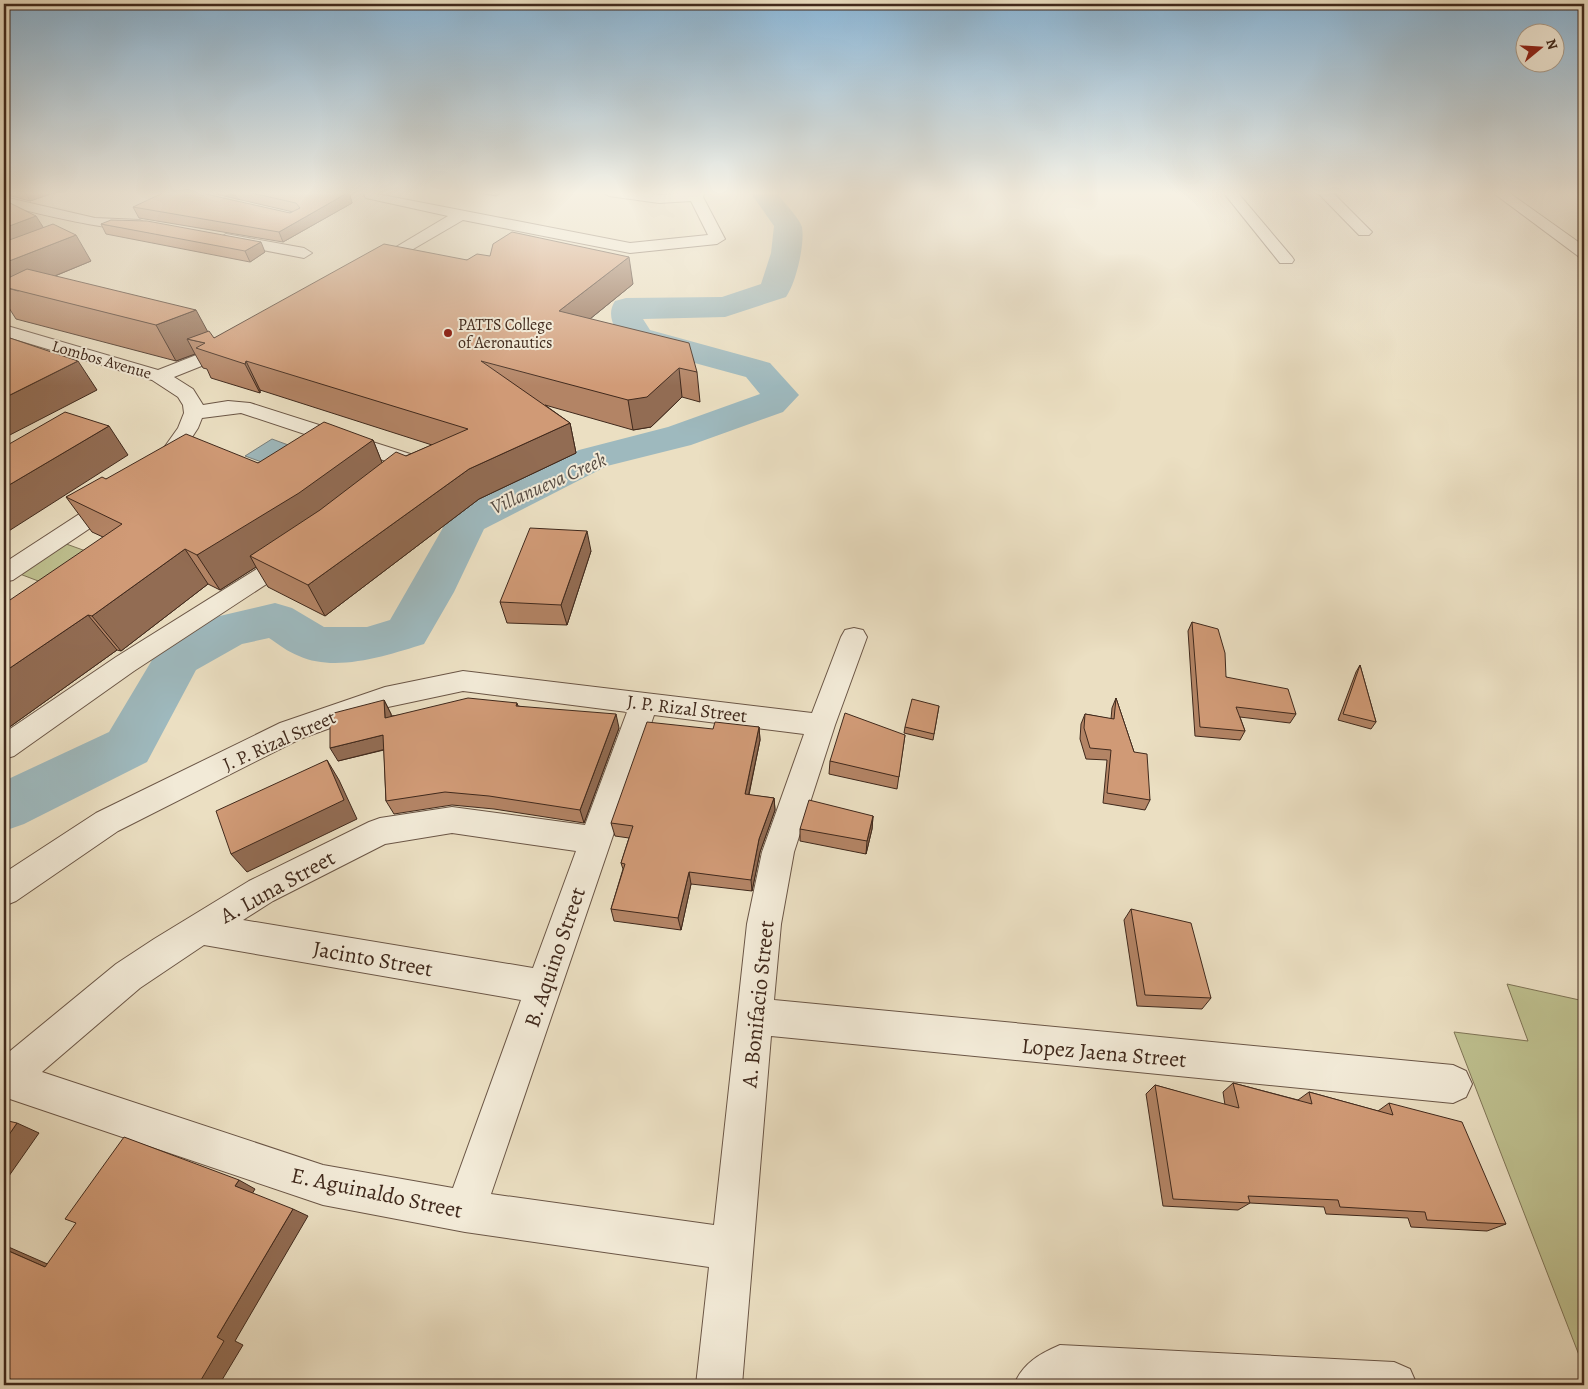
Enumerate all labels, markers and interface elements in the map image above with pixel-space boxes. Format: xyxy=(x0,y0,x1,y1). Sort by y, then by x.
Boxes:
north arrow xyxy=(1516,22,1566,72)
text: N xyxy=(1541,36,1562,52)
place label: PATTS College of Aeronautics xyxy=(458,314,553,354)
marker: PATTS College of Aeronautics xyxy=(442,327,454,339)
street label: Lombos Avenue xyxy=(49,335,154,385)
water label: Villanueva Creek xyxy=(486,446,611,521)
street label: J. P. Rizal Street xyxy=(625,689,748,729)
street label: J. P. Rizal Street xyxy=(219,704,340,777)
street label: A. Luna Street xyxy=(214,843,340,931)
street label: B. Aquino Street xyxy=(517,883,593,1031)
street label: A. Bonifacio Street xyxy=(734,919,782,1090)
street label: Jacinto Street xyxy=(311,934,435,984)
street label: Lopez Jaena Street xyxy=(1020,1031,1188,1075)
street label: E. Aguinaldo Street xyxy=(288,1160,465,1226)

